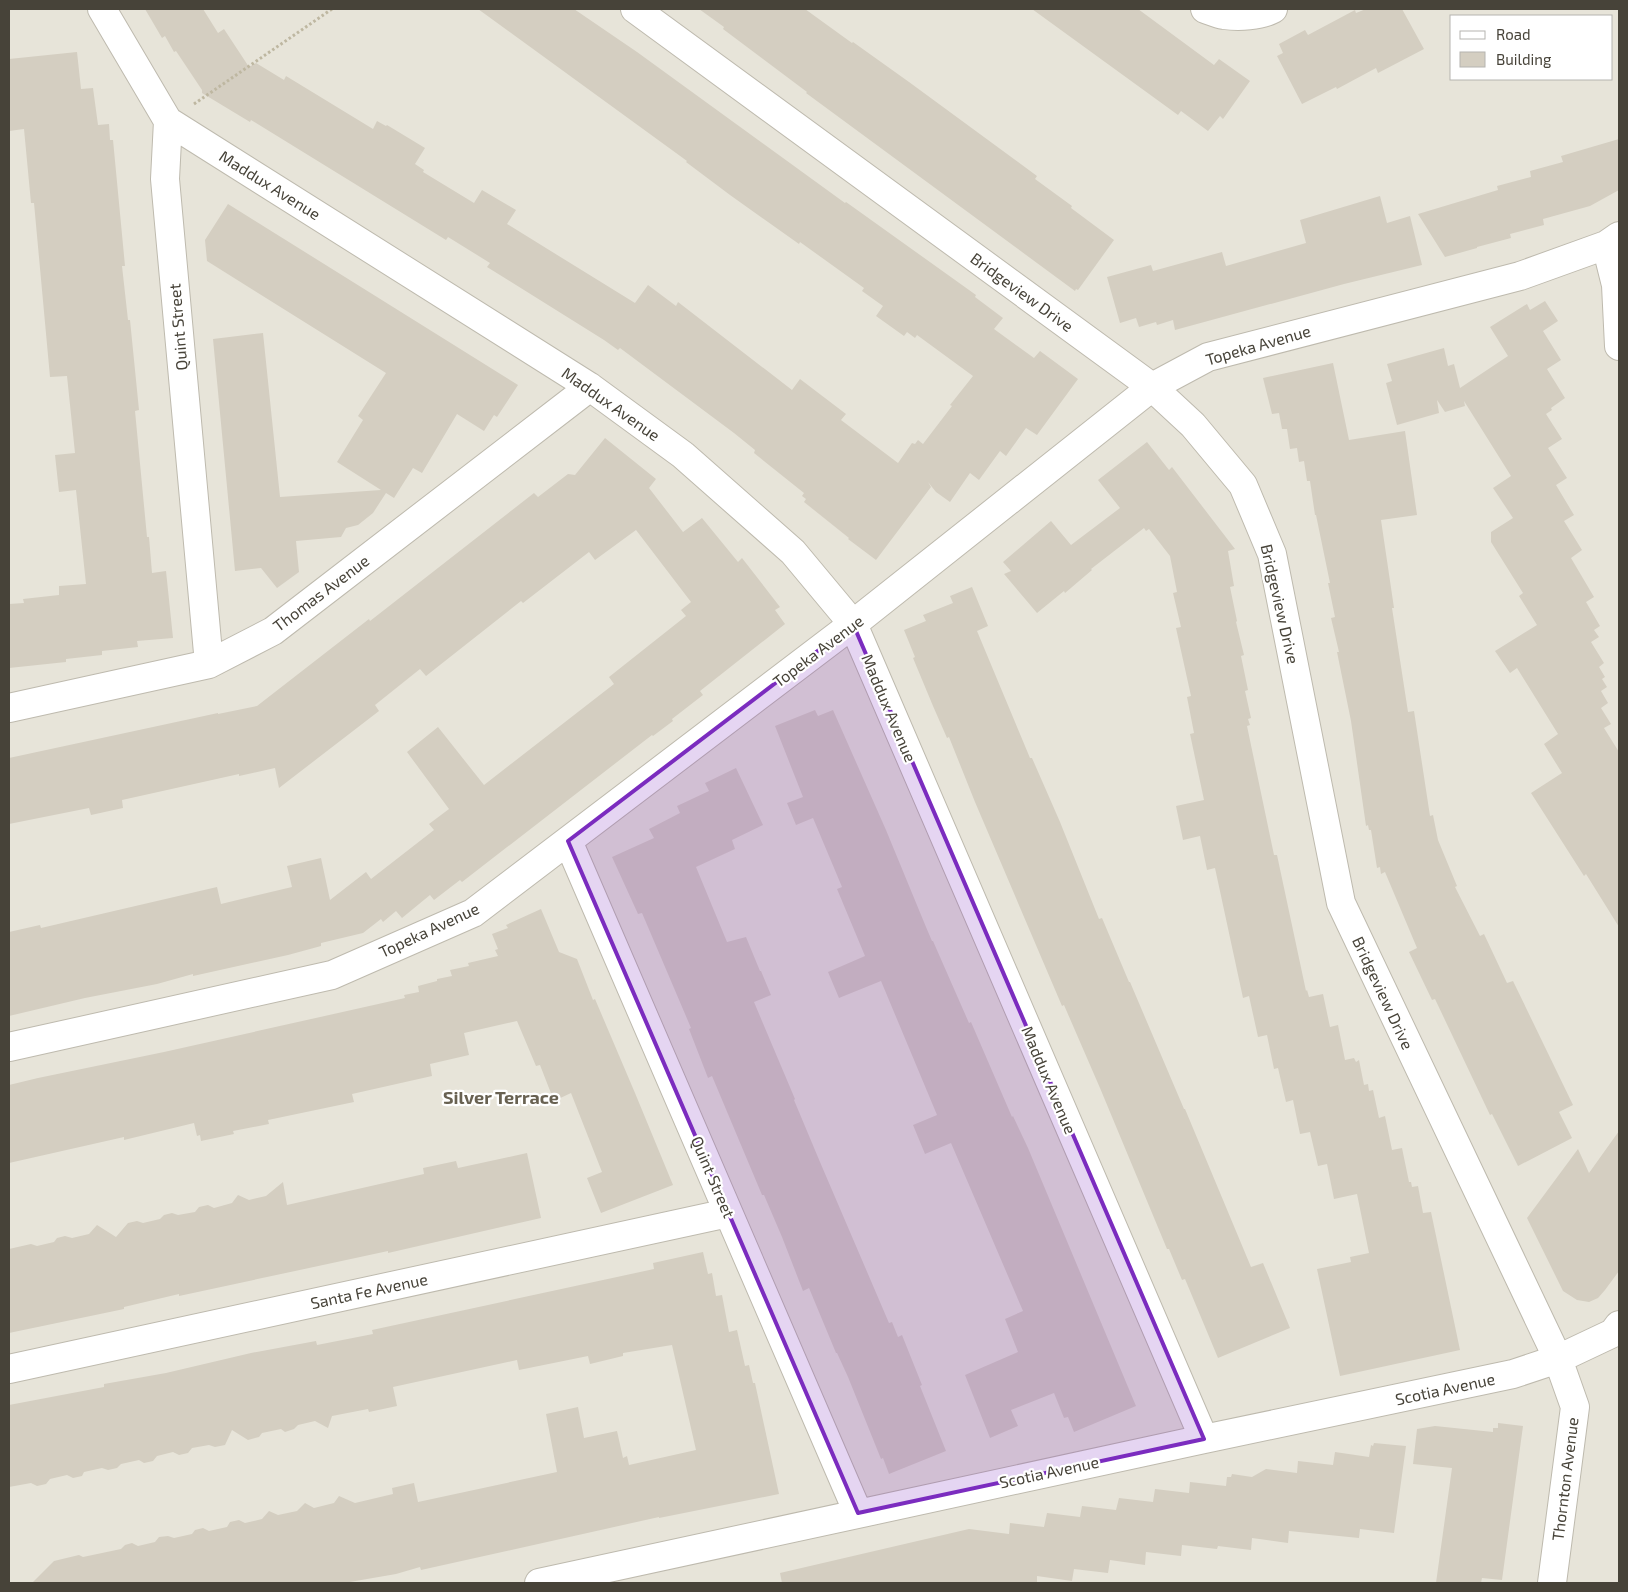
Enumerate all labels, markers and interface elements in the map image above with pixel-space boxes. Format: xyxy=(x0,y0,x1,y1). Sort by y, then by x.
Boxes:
legend xyxy=(1450,15,1613,80)
text: Road xyxy=(1496,25,1531,43)
text: Building xyxy=(1496,50,1552,68)
street label: Maddux Avenue xyxy=(216,146,324,223)
street label: Bridgeview Drive xyxy=(967,248,1077,335)
street label: Quint Street xyxy=(164,283,192,371)
street label: Topeka Avenue xyxy=(1203,320,1312,369)
street label: Maddux Avenue xyxy=(559,363,664,445)
street label: Bridgeview Drive xyxy=(1257,542,1304,666)
street label: Thomas Avenue xyxy=(269,550,373,635)
street label: Topeka Avenue xyxy=(769,610,867,691)
street label: Maddux Avenue xyxy=(858,651,921,765)
street label: Topeka Avenue xyxy=(376,898,482,961)
street label: Bridgeview Drive xyxy=(1349,933,1418,1052)
street label: Maddux Avenue xyxy=(1018,1023,1081,1137)
district label: Silver Terrace xyxy=(443,1086,559,1108)
street label: Quint Street xyxy=(687,1133,739,1221)
street label: Santa Fe Avenue xyxy=(309,1269,429,1312)
street label: Scotia Avenue xyxy=(1393,1369,1496,1408)
street label: Thornton Avenue xyxy=(1547,1416,1582,1542)
street label: Scotia Avenue xyxy=(997,1452,1100,1491)

